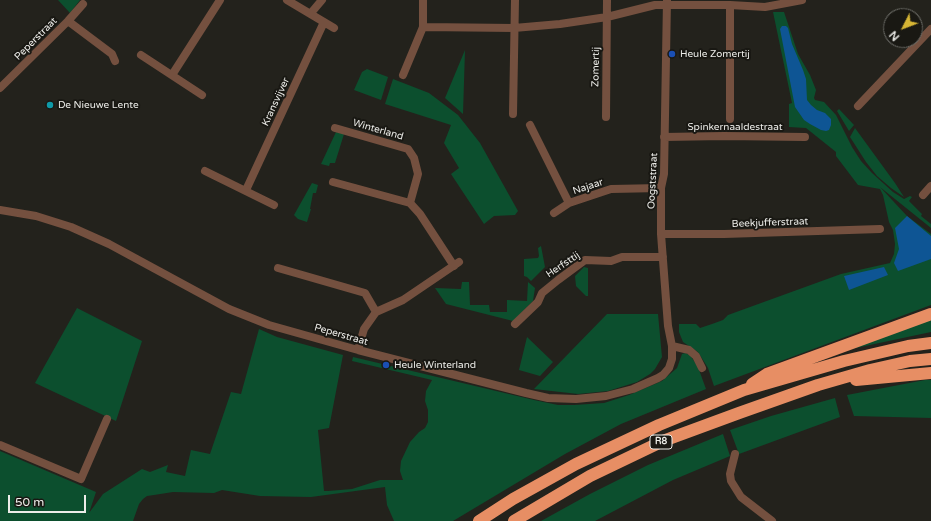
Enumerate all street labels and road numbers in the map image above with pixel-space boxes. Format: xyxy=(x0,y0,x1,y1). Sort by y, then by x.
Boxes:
street label: Peperstraat xyxy=(12,15,60,63)
street label: Zomertij xyxy=(590,47,602,87)
street label: Kransvijver xyxy=(260,76,292,128)
street label: Winterland xyxy=(351,117,405,143)
street label: Spinkernaaldestraat xyxy=(688,121,782,133)
street label: Oogststraat xyxy=(646,153,660,209)
street label: Najaar xyxy=(571,176,605,198)
street label: Beekjufferstraat xyxy=(732,216,808,230)
street label: Herfsttij xyxy=(544,249,582,281)
street label: Peperstraat xyxy=(313,322,369,348)
road number: R8 xyxy=(650,435,672,449)

